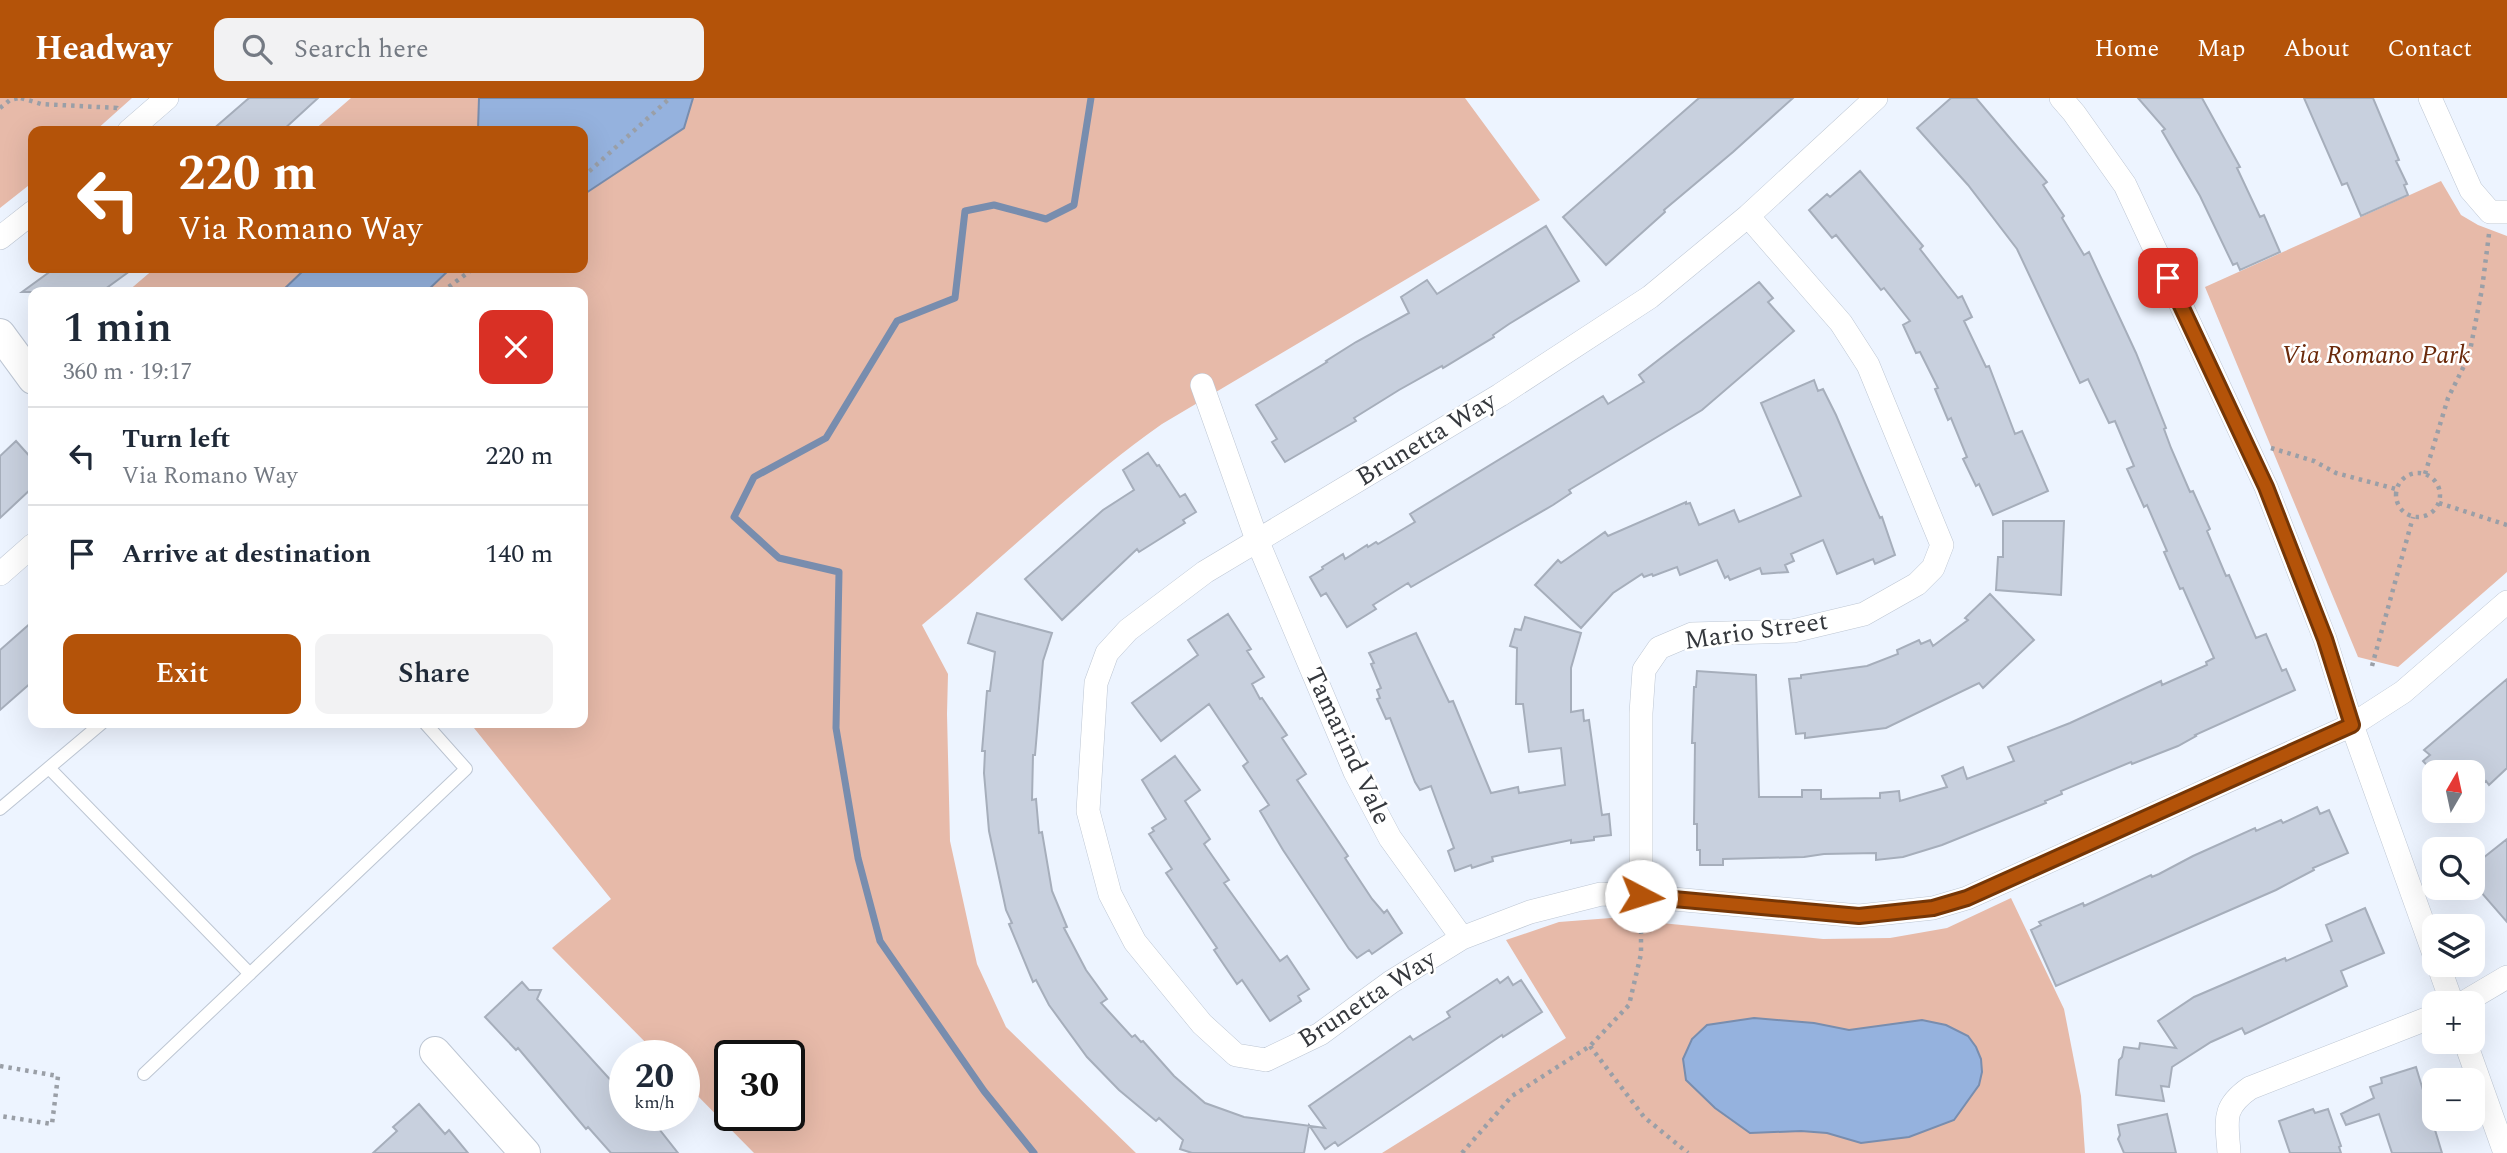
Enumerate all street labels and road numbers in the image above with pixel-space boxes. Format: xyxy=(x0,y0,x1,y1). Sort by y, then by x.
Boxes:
street label: Brunetta Way xyxy=(1348,381,1505,497)
street label: Mario Street xyxy=(1681,601,1831,661)
street label: Tamarind Vale xyxy=(1294,661,1402,831)
street label: Brunetta Way xyxy=(1290,939,1445,1059)

